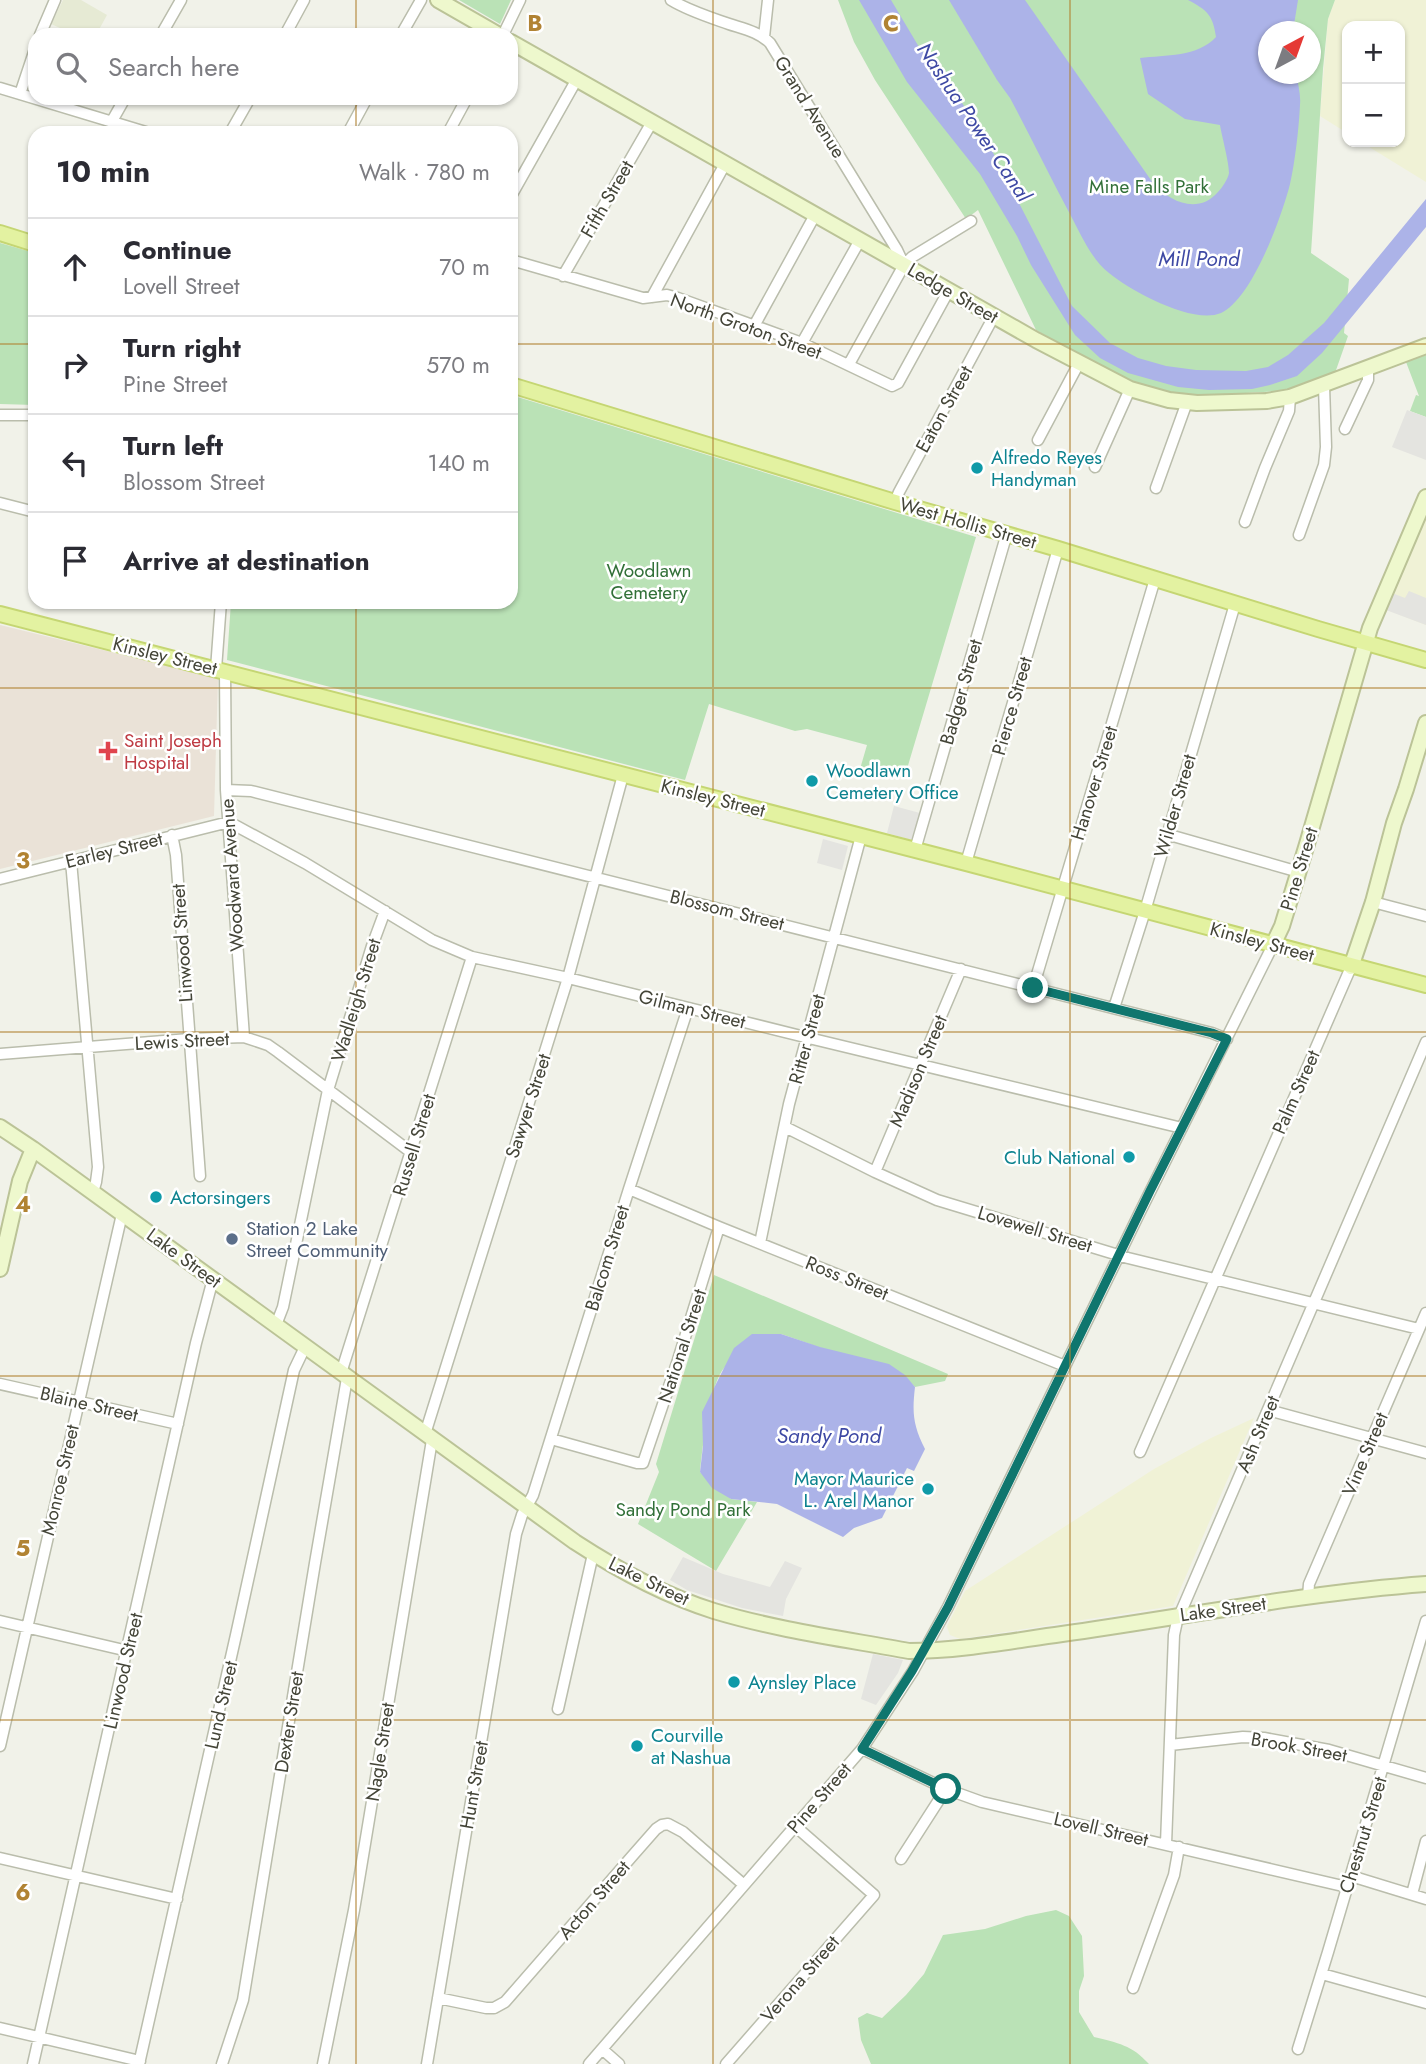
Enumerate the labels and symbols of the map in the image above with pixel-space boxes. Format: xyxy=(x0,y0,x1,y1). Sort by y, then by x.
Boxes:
text: B xyxy=(527,6,543,40)
text: C xyxy=(883,6,899,40)
north arrow xyxy=(1258,21,1321,84)
water label: Nashua Power Canal xyxy=(909,36,1039,209)
street label: Grand Avenue xyxy=(768,51,852,164)
street label: Fifth Street xyxy=(574,155,640,243)
park label: Mine Falls Park xyxy=(1089,173,1210,200)
water label: Mill Pond xyxy=(1158,244,1241,274)
street label: Ledge Street xyxy=(903,256,1004,330)
street label: North Groton Street xyxy=(667,286,826,366)
street label: Eaton Street xyxy=(909,360,979,457)
place label: Alfredo Reyes Handyman xyxy=(991,444,1102,493)
marker: Alfredo Reyes Handyman xyxy=(969,460,985,476)
street label: West Hollis Street xyxy=(896,491,1040,556)
park label: Woodlawn Cemetery xyxy=(606,557,692,606)
street label: Kinsley Street xyxy=(110,630,220,682)
street label: Badger Street xyxy=(933,636,989,748)
street label: Pierce Street xyxy=(985,653,1039,758)
street label: Hanover Street xyxy=(1064,722,1124,843)
place label: Saint Joseph Hospital xyxy=(124,727,222,776)
marker: Saint Joseph Hospital xyxy=(98,741,118,761)
street label: Wilder Street xyxy=(1147,751,1203,861)
place label: Woodlawn Cemetery Office xyxy=(826,757,959,806)
street label: Kinsley Street xyxy=(658,772,768,824)
marker: Woodlawn Cemetery Office xyxy=(804,773,820,789)
street label: Woodward Avenue xyxy=(213,797,251,952)
street label: Pine Street xyxy=(1273,823,1325,914)
street label: Earley Street xyxy=(63,825,166,875)
text: 3 xyxy=(16,843,30,877)
street label: Linwood Street xyxy=(164,882,200,1003)
street label: Blossom Street xyxy=(667,883,787,937)
street label: Kinsley Street xyxy=(1207,915,1317,969)
street label: Wadleigh Street xyxy=(324,935,388,1065)
route end xyxy=(1017,972,1048,1003)
street label: Gilman Street xyxy=(636,983,749,1035)
street label: Ritter Street xyxy=(782,991,832,1087)
street label: Madison Street xyxy=(882,1010,954,1131)
street label: Lewis Street xyxy=(134,1025,230,1057)
street label: Palm Street xyxy=(1266,1045,1327,1138)
street label: Sawyer Street xyxy=(498,1050,558,1162)
street label: Russell Street xyxy=(386,1090,442,1199)
place label: Club National xyxy=(1004,1144,1115,1171)
marker: Club National xyxy=(1121,1149,1137,1165)
place label: Actorsingers xyxy=(170,1184,271,1211)
text: 4 xyxy=(15,1187,31,1221)
marker: Actorsingers xyxy=(148,1189,164,1205)
street label: Lovewell Street xyxy=(974,1199,1096,1259)
street label: Balcom Street xyxy=(578,1201,636,1314)
place label: Station 2 Lake Street Community xyxy=(246,1215,389,1264)
street label: Lake Street xyxy=(141,1222,227,1295)
marker: Station 2 Lake Street Community xyxy=(224,1231,240,1247)
street label: Ross Street xyxy=(801,1249,893,1307)
street label: National Street xyxy=(651,1285,713,1406)
street label: Blaine Street xyxy=(37,1380,141,1428)
street label: Ash Street xyxy=(1230,1391,1286,1477)
street label: Vine Street xyxy=(1335,1408,1395,1500)
street label: Monroe Street xyxy=(34,1421,86,1538)
water label: Sandy Pond xyxy=(777,1421,883,1451)
place label: Mayor Maurice L. Arel Manor xyxy=(794,1465,914,1514)
marker: Mayor Maurice L. Arel Manor xyxy=(920,1481,936,1497)
park label: Sandy Pond Park xyxy=(616,1496,751,1523)
text: 5 xyxy=(16,1531,30,1565)
street label: Lake Street xyxy=(604,1550,694,1612)
street label: Lake Street xyxy=(1178,1590,1268,1628)
street label: Linwood Street xyxy=(97,1610,150,1732)
street label: Lund Street xyxy=(198,1658,244,1752)
street label: Dexter Street xyxy=(268,1669,310,1775)
place label: Aynsley Place xyxy=(748,1669,857,1696)
marker: Aynsley Place xyxy=(726,1674,742,1690)
street label: Nagle Street xyxy=(359,1700,401,1803)
place label: Courville at Nashua xyxy=(651,1722,731,1771)
street label: Brook Street xyxy=(1249,1725,1350,1769)
street label: Hunt Street xyxy=(453,1738,495,1831)
marker: Courville at Nashua xyxy=(629,1738,645,1754)
street label: Pine Street xyxy=(781,1756,858,1839)
route start xyxy=(930,1773,961,1804)
street label: Chestnut Street xyxy=(1332,1773,1394,1897)
street label: Lovell Street xyxy=(1051,1805,1151,1853)
street label: Acton Street xyxy=(552,1854,636,1946)
text: 6 xyxy=(15,1875,31,1909)
street label: Verona Street xyxy=(755,1929,846,2028)

